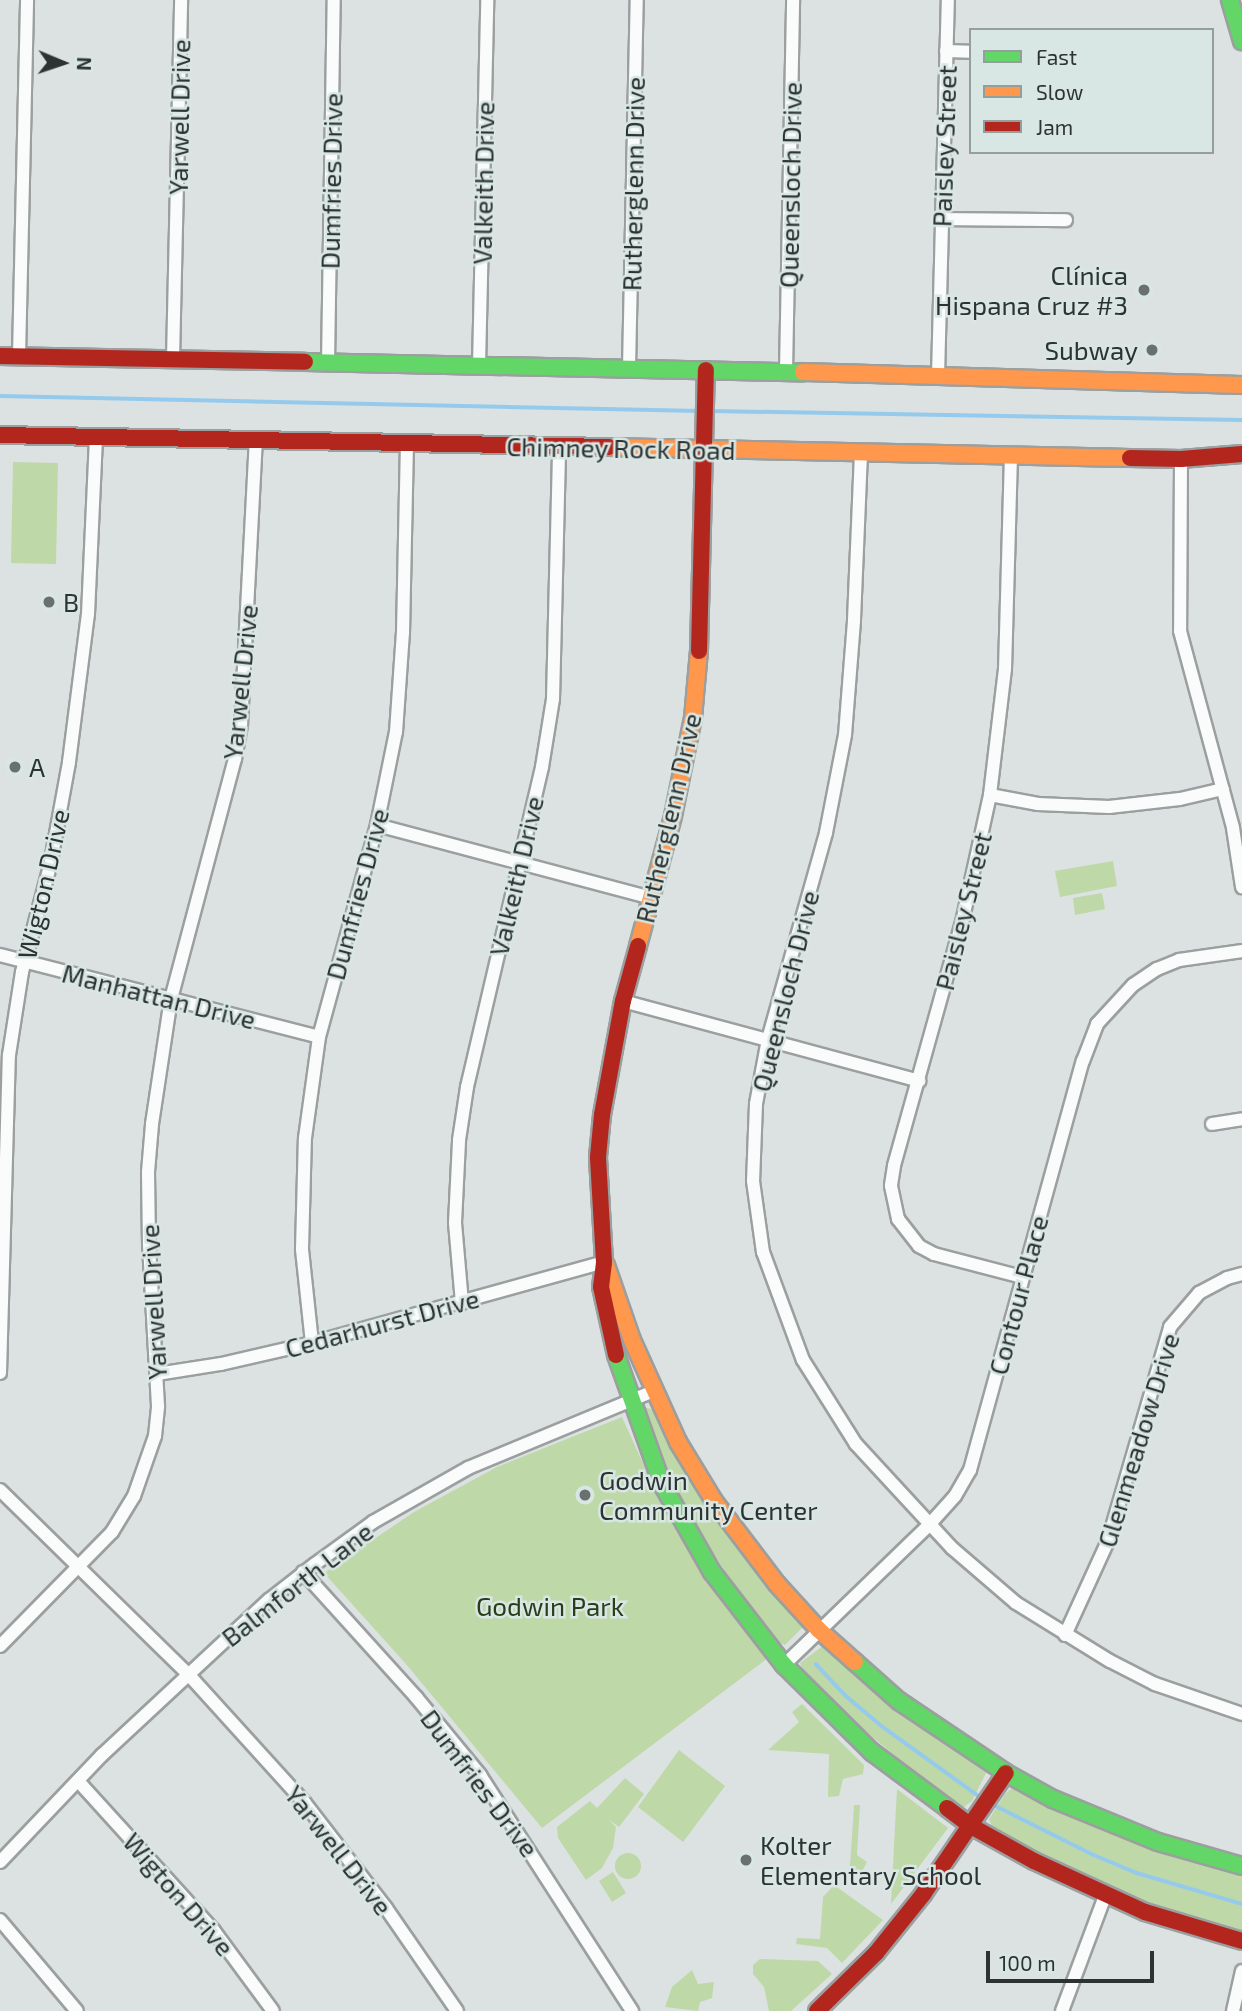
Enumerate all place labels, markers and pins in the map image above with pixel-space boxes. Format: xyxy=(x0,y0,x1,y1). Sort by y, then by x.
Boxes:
place label: Clínica Hispana Cruz #3 xyxy=(935,259,1128,320)
marker: Clínica Hispana Cruz #3 xyxy=(1134,280,1154,300)
place label: Subway xyxy=(1044,334,1138,366)
marker: Subway xyxy=(1144,342,1160,358)
place label: B xyxy=(63,586,79,618)
marker: B xyxy=(41,594,57,610)
place label: A xyxy=(29,751,45,783)
marker: A xyxy=(7,759,23,775)
place label: Godwin Community Center xyxy=(599,1464,818,1526)
marker: Godwin Community Center xyxy=(577,1487,593,1503)
place label: Kolter Elementary School xyxy=(760,1829,982,1890)
marker: Kolter Elementary School xyxy=(738,1852,754,1868)

